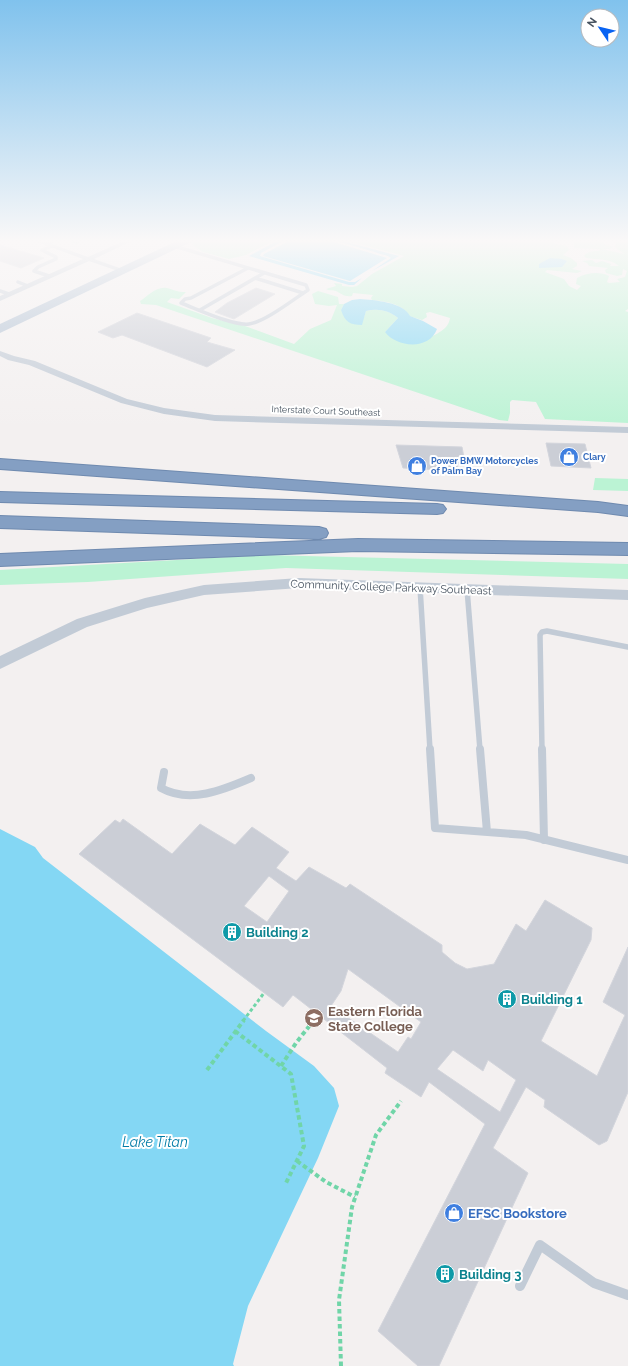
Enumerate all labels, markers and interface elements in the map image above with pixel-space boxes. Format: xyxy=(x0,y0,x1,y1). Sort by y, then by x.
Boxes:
north arrow xyxy=(580,8,620,48)
text: N xyxy=(584,15,600,30)
street label: Interstate Court Southeast xyxy=(271,404,381,418)
shop icon: Clary xyxy=(558,446,580,468)
place label: Clary xyxy=(583,452,606,462)
shop icon: Power BMW Motorcycles of Palm Bay xyxy=(406,455,428,477)
place label: Power BMW Motorcycles of Palm Bay xyxy=(431,456,539,476)
street label: Community College Parkway Southeast xyxy=(290,577,492,598)
building icon: Building 2 xyxy=(221,921,243,943)
place label: Building 2 xyxy=(246,925,309,940)
building icon: Building 1 xyxy=(496,988,518,1010)
place label: Building 1 xyxy=(521,992,583,1007)
place label: Eastern Florida State College xyxy=(328,1004,423,1034)
school or university icon: Eastern Florida State College xyxy=(303,1007,325,1029)
water label: Lake Titan xyxy=(122,1134,188,1150)
shop icon: EFSC Bookstore xyxy=(443,1202,465,1224)
place label: EFSC Bookstore xyxy=(468,1206,567,1221)
building icon: Building 3 xyxy=(434,1263,456,1285)
place label: Building 3 xyxy=(459,1267,521,1282)

